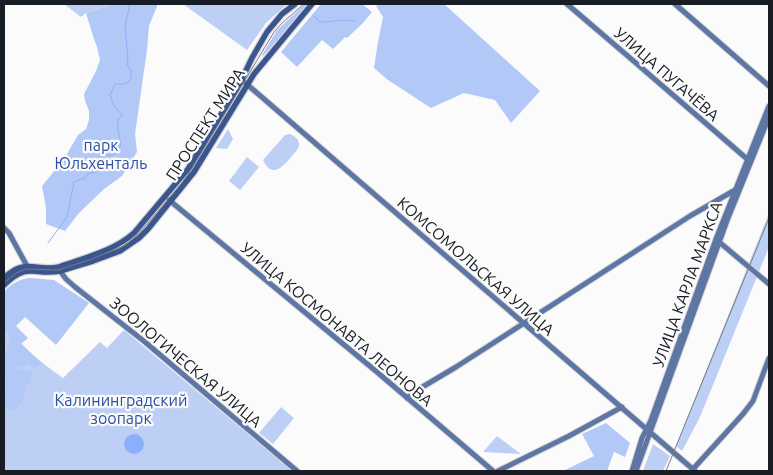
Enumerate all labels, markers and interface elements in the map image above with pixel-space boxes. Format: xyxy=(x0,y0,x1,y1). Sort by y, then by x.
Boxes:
street label: УЛИЦА ПУГАЧЁВА xyxy=(611,24,723,125)
street label: ПРОСПЕКТ МИРА xyxy=(162,64,248,183)
park label: парк Юльхенталь xyxy=(55,136,147,172)
street label: КОМСОМОЛЬСКАЯ УЛИЦА xyxy=(394,193,558,339)
street label: УЛИЦА КАРЛА МАРКСА xyxy=(649,198,726,369)
street label: УЛИЦА КОСМОНАВТА ЛЕОНОВА xyxy=(238,239,437,410)
street label: ЗООЛОГИЧЕСКАЯ УЛИЦА xyxy=(107,293,266,431)
park label: Калининградский зоопарк xyxy=(55,391,187,427)

